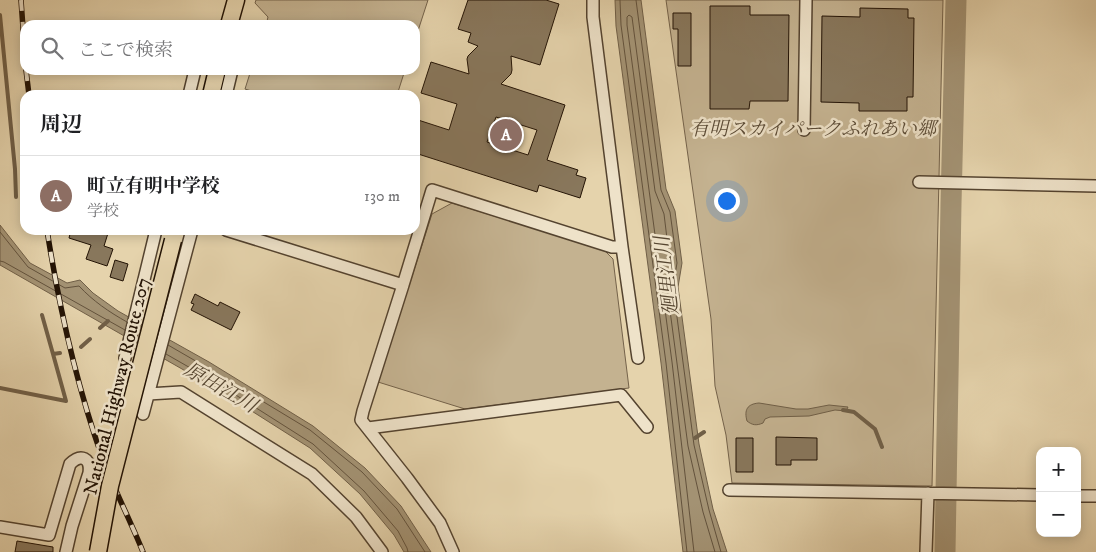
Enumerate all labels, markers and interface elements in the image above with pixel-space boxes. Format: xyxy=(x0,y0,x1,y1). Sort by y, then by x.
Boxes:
search box xyxy=(20,20,420,75)
icon: search xyxy=(38,34,66,62)
text: ここで検索 xyxy=(78,39,173,62)
text: 周辺 xyxy=(40,112,82,138)
pin: A xyxy=(490,116,522,154)
park label: 有明スカイパークふれあい郷 xyxy=(690,118,940,141)
text: 町立有明中学校 xyxy=(87,175,220,198)
text: A xyxy=(51,186,61,206)
text: 130 m xyxy=(364,186,400,206)
your location xyxy=(714,188,740,214)
text: 学校 xyxy=(87,201,119,221)
water label: 廻里江川 xyxy=(650,233,685,317)
street label: National Highway Route 207 xyxy=(79,275,156,497)
water label: 原田江川 xyxy=(179,357,263,420)
map controls xyxy=(1036,447,1081,537)
button: + xyxy=(1036,447,1081,492)
button: − xyxy=(1036,492,1081,537)

